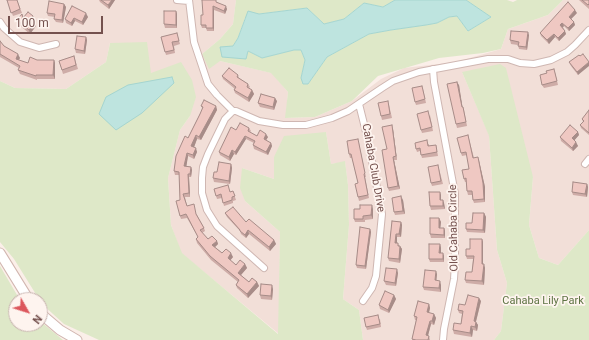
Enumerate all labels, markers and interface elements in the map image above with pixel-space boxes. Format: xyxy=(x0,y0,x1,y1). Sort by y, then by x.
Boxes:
scale bar xyxy=(10,8,105,34)
text: 100 m xyxy=(15,16,49,30)
street label: Cahaba Club Drive xyxy=(359,123,387,213)
street label: Old Cahaba Circle xyxy=(447,184,461,272)
north arrow xyxy=(8,292,48,332)
park label: Cahaba Lily Park xyxy=(502,294,584,308)
text: N xyxy=(29,312,44,326)

